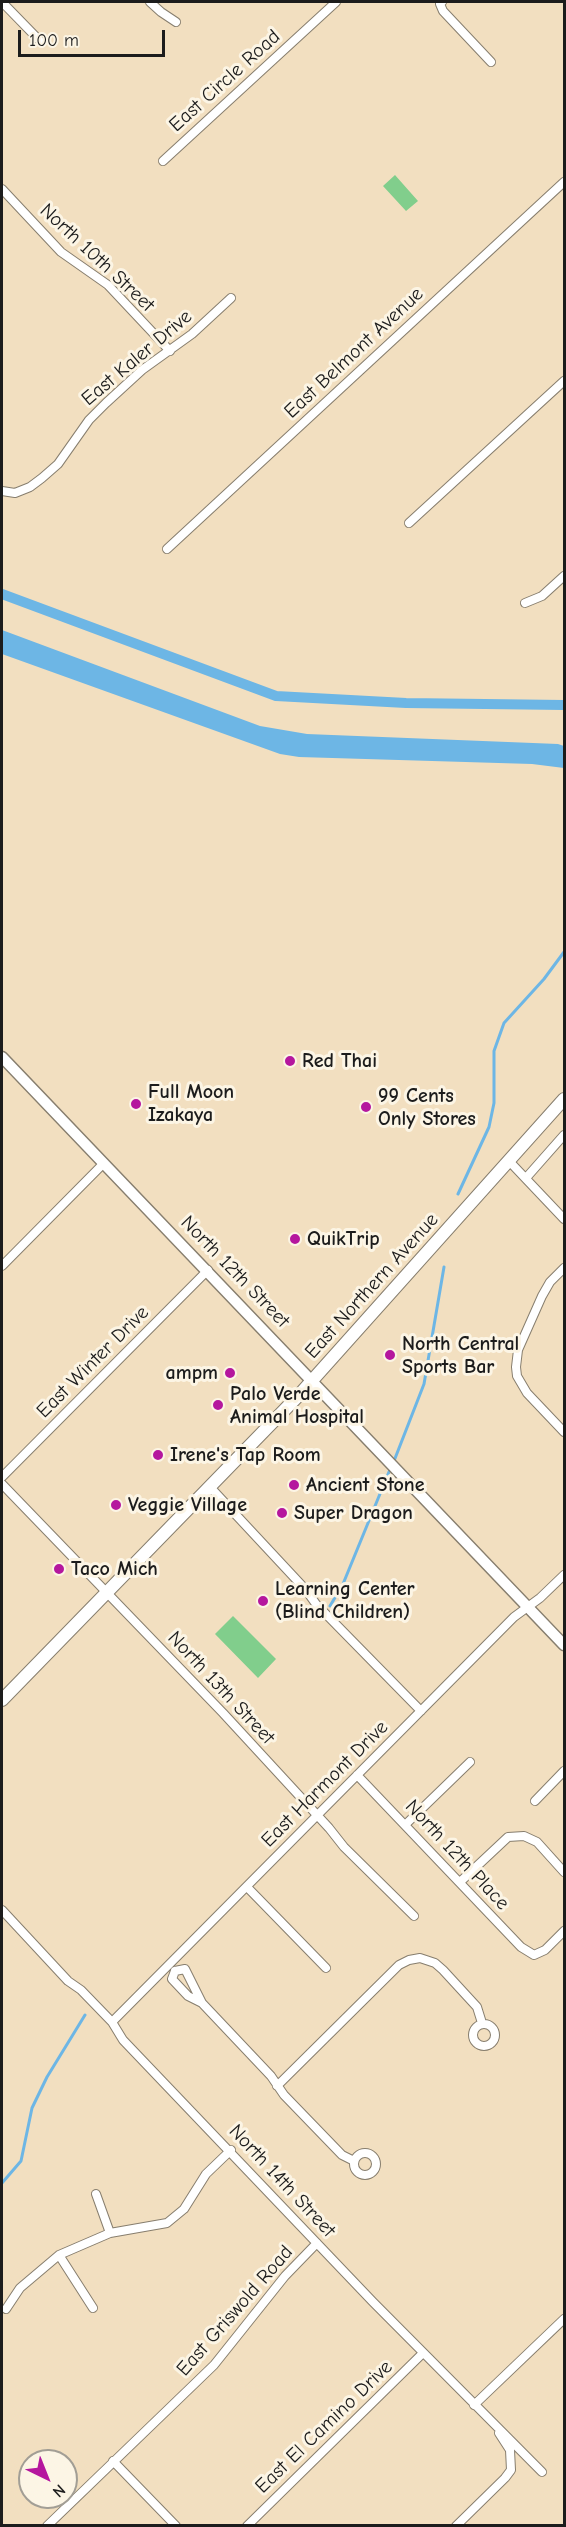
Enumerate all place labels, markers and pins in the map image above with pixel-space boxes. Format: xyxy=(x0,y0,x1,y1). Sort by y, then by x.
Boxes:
place label: Red Thai xyxy=(302,1049,377,1073)
marker: Red Thai xyxy=(283,1054,297,1068)
place label: Full Moon Izakaya xyxy=(148,1080,234,1127)
place label: 99 Cents Only Stores xyxy=(378,1084,476,1131)
marker: Full Moon Izakaya xyxy=(129,1097,143,1111)
marker: 99 Cents Only Stores xyxy=(359,1100,373,1114)
place label: QuikTrip xyxy=(307,1227,380,1251)
marker: QuikTrip xyxy=(288,1232,302,1246)
place label: North Central Sports Bar xyxy=(402,1332,519,1379)
marker: North Central Sports Bar xyxy=(383,1348,397,1362)
place label: ampm xyxy=(166,1361,218,1385)
marker: ampm xyxy=(223,1366,237,1380)
place label: Palo Verde Animal Hospital xyxy=(230,1382,364,1429)
marker: Palo Verde Animal Hospital xyxy=(211,1398,225,1412)
place label: Irene's Tap Room xyxy=(170,1443,321,1467)
marker: Irene's Tap Room xyxy=(151,1448,165,1462)
place label: Ancient Stone xyxy=(306,1473,425,1497)
marker: Ancient Stone xyxy=(287,1478,301,1492)
place label: Veggie Village xyxy=(128,1493,247,1517)
marker: Veggie Village xyxy=(109,1498,123,1512)
place label: Super Dragon xyxy=(294,1501,413,1525)
marker: Super Dragon xyxy=(275,1506,289,1520)
place label: Taco Mich xyxy=(71,1557,158,1581)
marker: Taco Mich xyxy=(52,1562,66,1576)
place label: Learning Center (Blind Children) xyxy=(275,1577,415,1624)
marker: Learning Center (Blind Children) xyxy=(256,1594,270,1608)

